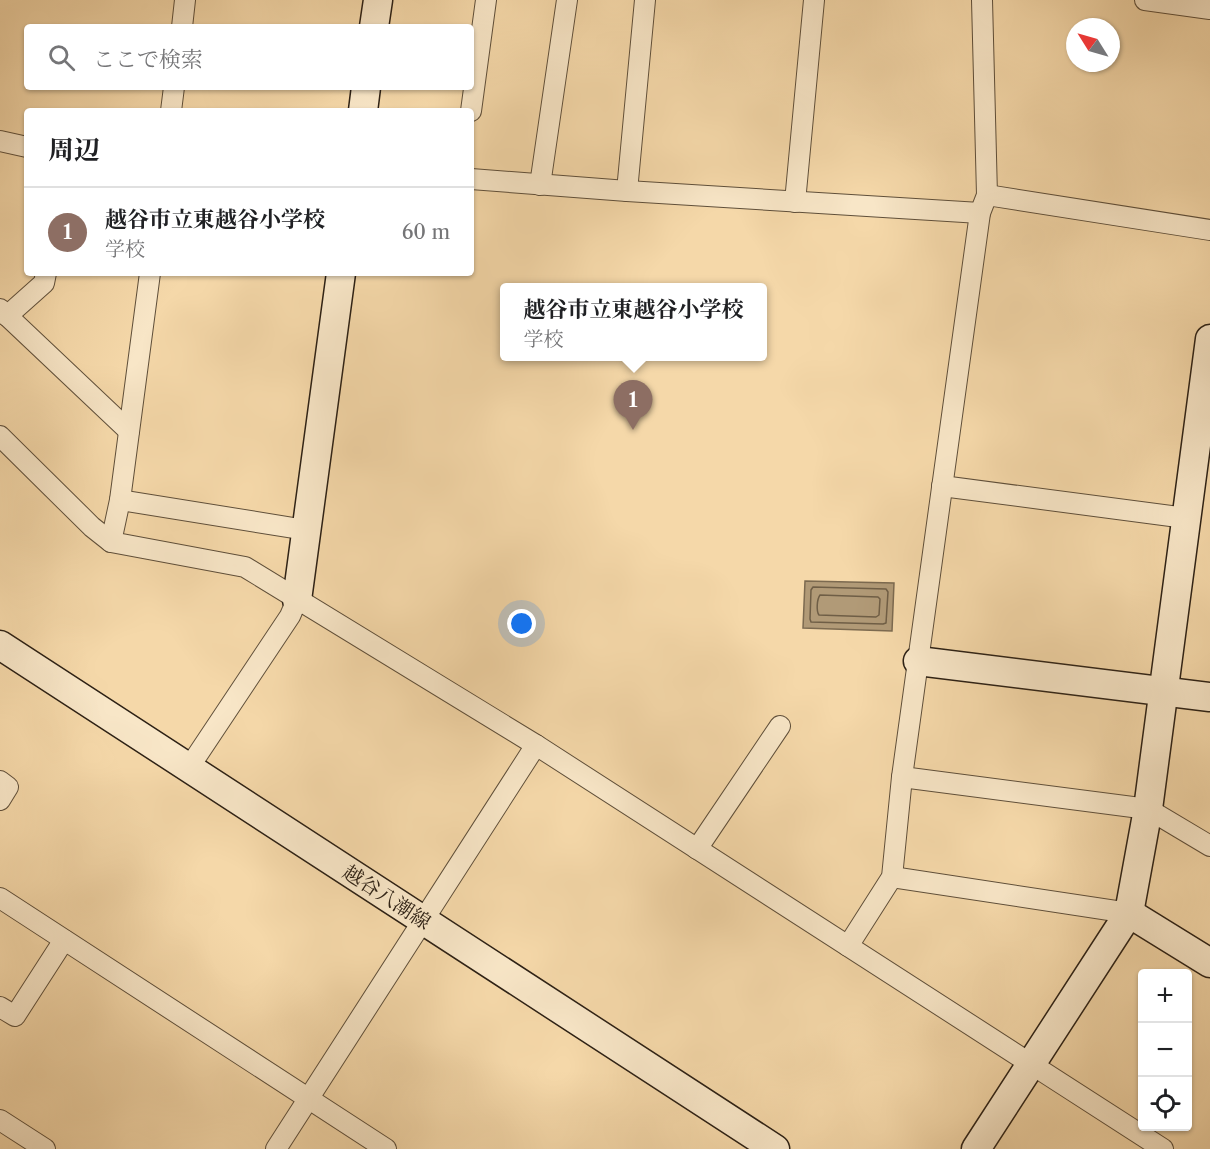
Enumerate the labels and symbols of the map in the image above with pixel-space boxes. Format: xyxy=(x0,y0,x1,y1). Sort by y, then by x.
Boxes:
north arrow xyxy=(1066,18,1120,72)
pin: 1 xyxy=(614,380,652,430)
your location xyxy=(507,609,536,638)
street label: 越谷八潮線 xyxy=(339,860,435,934)

